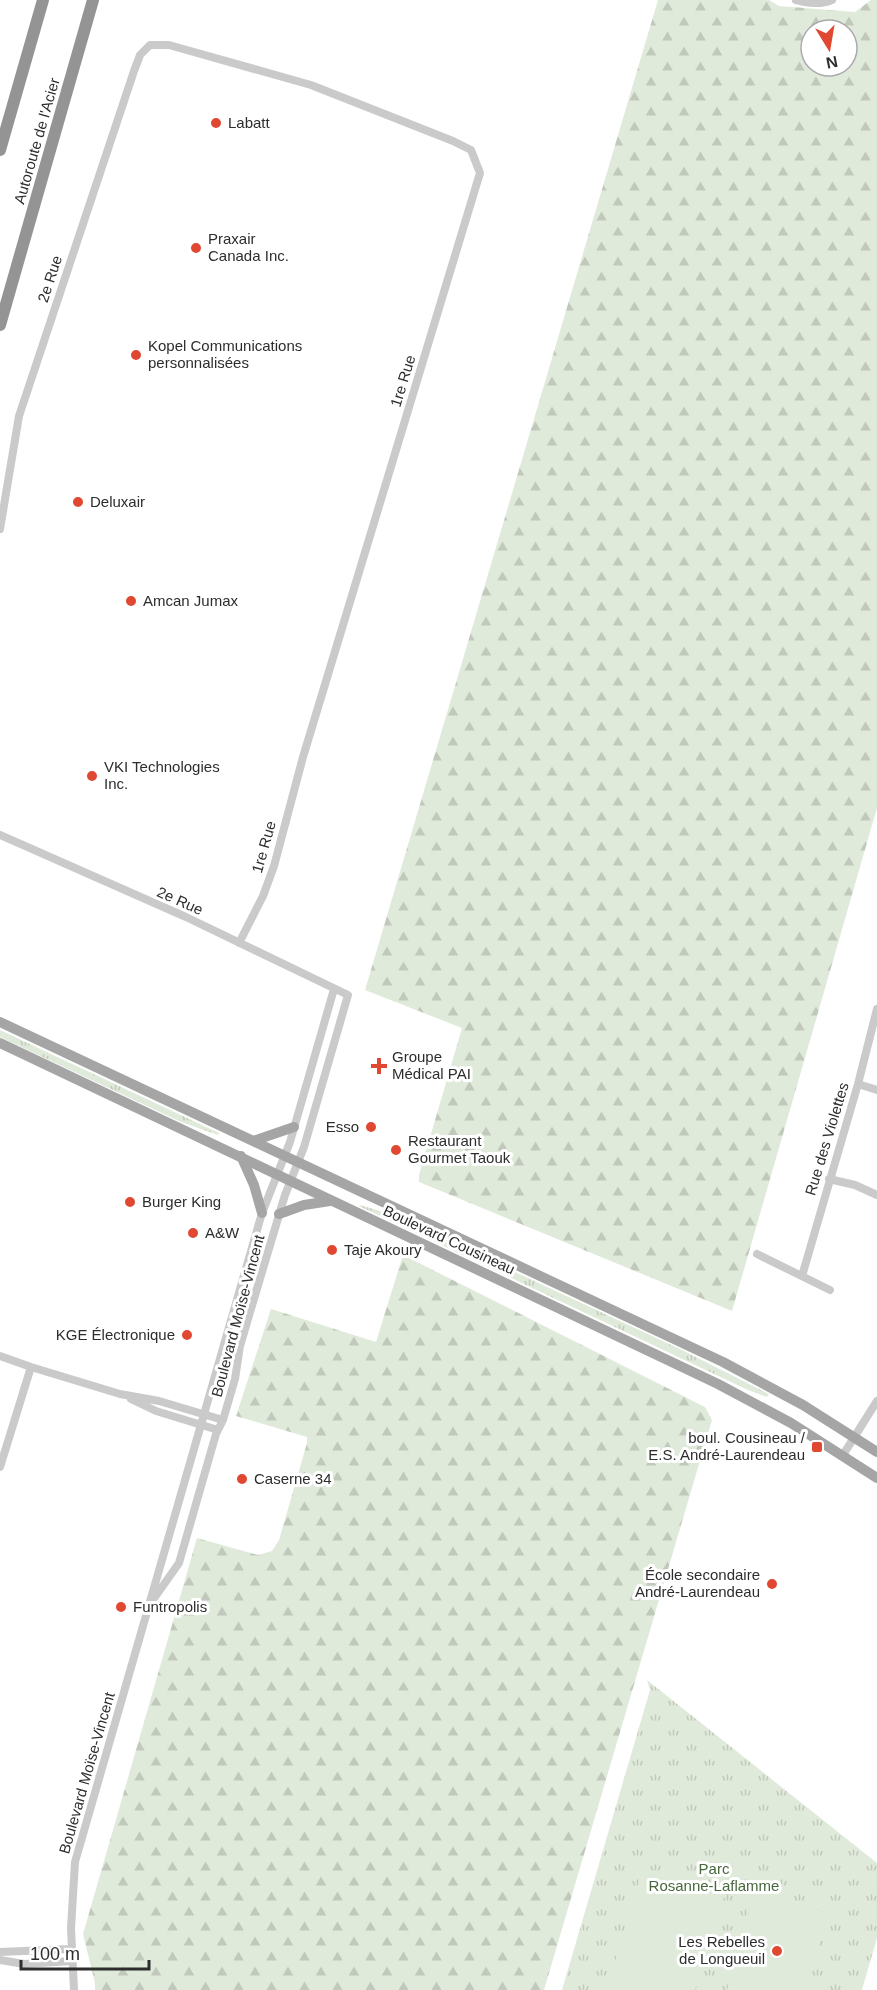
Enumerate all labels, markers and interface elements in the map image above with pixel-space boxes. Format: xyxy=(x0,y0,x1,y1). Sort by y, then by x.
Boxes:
north arrow xyxy=(799,18,859,78)
text: N xyxy=(824,53,839,72)
street label: Autoroute de l'Acier xyxy=(10,76,63,206)
place label: Labatt xyxy=(228,114,271,131)
marker: Labatt xyxy=(209,116,223,130)
place label: Praxair Canada Inc. xyxy=(208,230,289,264)
marker: Praxair Canada Inc. xyxy=(189,241,203,255)
street label: 2e Rue xyxy=(34,253,65,304)
place label: Kopel Communications personnalisées xyxy=(148,337,302,371)
marker: Kopel Communications personnalisées xyxy=(129,348,143,362)
street label: 1re Rue xyxy=(387,353,418,409)
place label: Deluxair xyxy=(90,493,145,510)
marker: Deluxair xyxy=(71,495,85,509)
place label: Amcan Jumax xyxy=(143,592,239,609)
marker: Amcan Jumax xyxy=(124,594,138,608)
place label: VKI Technologies Inc. xyxy=(104,758,220,792)
marker: VKI Technologies Inc. xyxy=(85,769,99,783)
street label: 1re Rue xyxy=(248,819,279,875)
street label: 2e Rue xyxy=(155,883,206,918)
place label: Groupe Médical PAI xyxy=(392,1048,471,1082)
marker: Groupe Médical PAI xyxy=(370,1057,388,1075)
street label: Rue des Violettes xyxy=(801,1080,852,1197)
place label: Esso xyxy=(326,1118,359,1135)
marker: Esso xyxy=(364,1120,378,1134)
place label: Restaurant Gourmet Taouk xyxy=(408,1132,511,1166)
marker: Restaurant Gourmet Taouk xyxy=(389,1143,403,1157)
place label: Burger King xyxy=(142,1193,221,1210)
marker: Burger King xyxy=(123,1195,137,1209)
street label: Boulevard Cousineau xyxy=(381,1202,518,1278)
place label: A&W xyxy=(205,1224,240,1241)
marker: A&W xyxy=(186,1226,200,1240)
street label: Boulevard Moïse-Vincent xyxy=(208,1232,268,1399)
place label: Taje Akoury xyxy=(344,1241,422,1258)
marker: Taje Akoury xyxy=(325,1243,339,1257)
place label: KGE Électronique xyxy=(56,1326,175,1343)
marker: KGE Électronique xyxy=(180,1328,194,1342)
place label: boul. Cousineau / E.S. André-Laurendeau xyxy=(648,1429,806,1463)
marker: boul. Cousineau / E.S. André-Laurendeau xyxy=(810,1440,824,1454)
place label: Caserne 34 xyxy=(254,1470,332,1487)
marker: Caserne 34 xyxy=(235,1472,249,1486)
place label: École secondaire André-Laurendeau xyxy=(635,1566,760,1600)
marker: École secondaire André-Laurendeau xyxy=(765,1577,779,1591)
place label: Funtropolis xyxy=(133,1598,207,1615)
marker: Funtropolis xyxy=(114,1600,128,1614)
street label: Boulevard Moïse-Vincent xyxy=(55,1689,118,1856)
park label: Parc Rosanne-Laflamme xyxy=(649,1860,779,1894)
scale bar xyxy=(21,1933,148,1971)
place label: Les Rebelles de Longueuil xyxy=(678,1933,765,1967)
text: 100 m xyxy=(30,1944,80,1964)
marker: Les Rebelles de Longueuil xyxy=(770,1944,784,1958)

